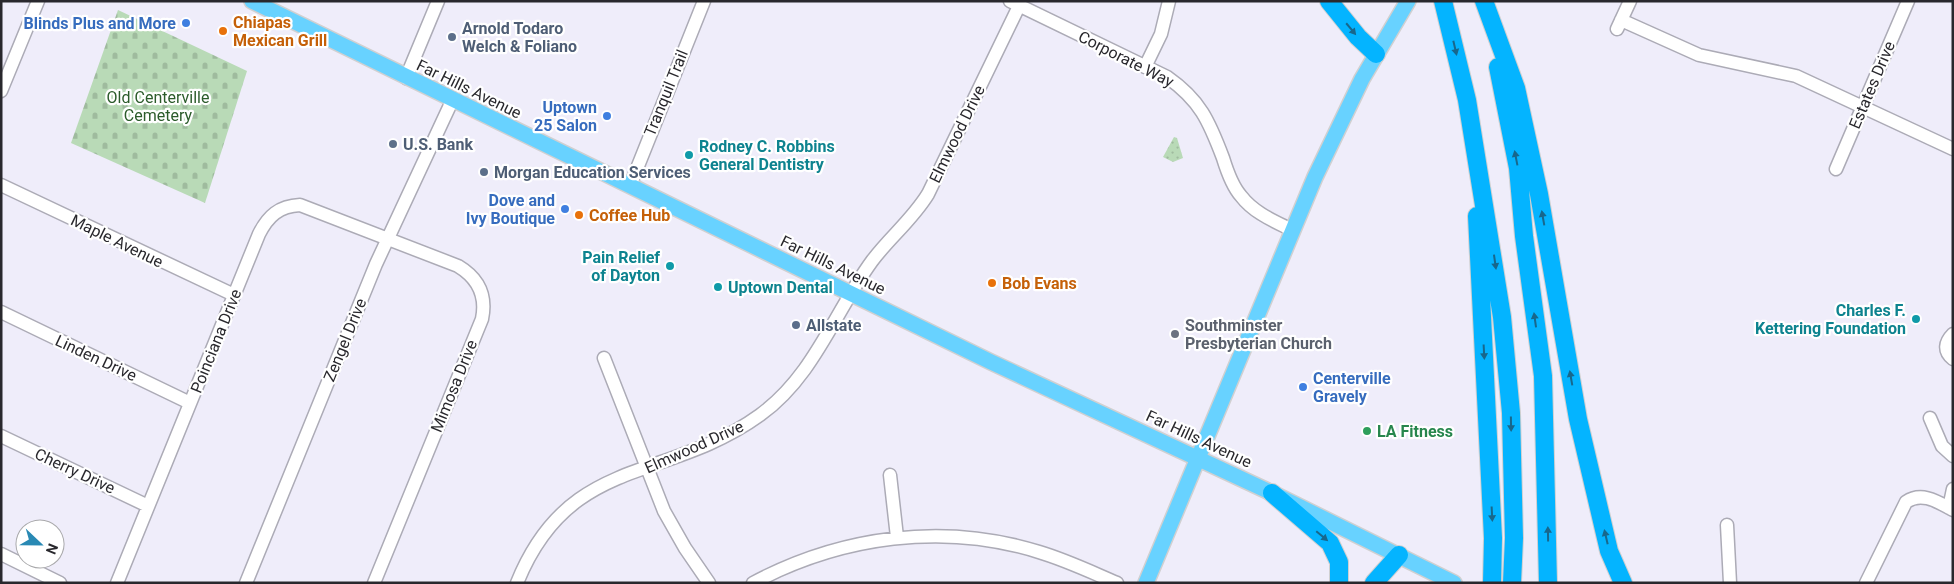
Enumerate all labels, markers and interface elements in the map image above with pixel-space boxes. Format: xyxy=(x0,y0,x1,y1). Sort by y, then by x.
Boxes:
place label: Chiapas Mexican Grill xyxy=(233,13,327,50)
place label: Blinds Plus and More xyxy=(24,14,176,33)
marker: Blinds Plus and More xyxy=(180,17,192,29)
place label: Arnold Todaro Welch & Foliano xyxy=(462,19,577,56)
one-way arrow xyxy=(1346,22,1357,35)
marker: Chiapas Mexican Grill xyxy=(217,25,229,37)
street label: Corporate Way xyxy=(1075,27,1177,91)
marker: Arnold Todaro Welch & Foliano xyxy=(446,31,458,43)
street label: Estates Drive xyxy=(1845,38,1899,132)
one-way arrow xyxy=(1451,41,1459,56)
street label: Tranquil Trail xyxy=(640,47,692,139)
street label: Far Hills Avenue xyxy=(413,55,525,123)
street label: Elmwood Drive xyxy=(925,82,989,186)
park label: Old Centerville Cemetery xyxy=(107,88,209,125)
place label: Uptown 25 Salon xyxy=(534,98,597,135)
marker: Uptown 25 Salon xyxy=(601,110,613,122)
place label: U.S. Bank xyxy=(403,135,473,154)
place label: Rodney C. Robbins General Dentistry xyxy=(699,137,835,174)
marker: U.S. Bank xyxy=(387,138,399,150)
marker: Rodney C. Robbins General Dentistry xyxy=(683,149,695,161)
one-way arrow xyxy=(1512,150,1520,166)
place label: Morgan Education Services xyxy=(494,163,691,182)
marker: Morgan Education Services xyxy=(478,166,490,178)
place label: Dove and Ivy Boutique xyxy=(466,191,555,228)
marker: Dove and Ivy Boutique xyxy=(559,203,571,215)
place label: Coffee Hub xyxy=(589,206,670,225)
marker: Coffee Hub xyxy=(573,209,585,221)
street label: Maple Avenue xyxy=(68,210,166,272)
one-way arrow xyxy=(1539,210,1547,226)
street label: Far Hills Avenue xyxy=(777,231,889,299)
place label: Pain Relief of Dayton xyxy=(582,248,660,285)
one-way arrow xyxy=(1491,255,1499,271)
marker: Pain Relief of Dayton xyxy=(664,260,676,272)
place label: Bob Evans xyxy=(1002,274,1077,293)
marker: Bob Evans xyxy=(986,277,998,289)
place label: Uptown Dental xyxy=(728,278,833,297)
marker: Uptown Dental xyxy=(712,281,724,293)
street label: Poinciana Drive xyxy=(187,286,245,396)
street label: Zengel Drive xyxy=(320,296,370,384)
place label: Charles F. Kettering Foundation xyxy=(1755,301,1906,338)
one-way arrow xyxy=(1531,311,1539,327)
marker: Charles F. Kettering Foundation xyxy=(1910,313,1922,325)
place label: Allstate xyxy=(806,316,862,335)
place label: Southminster Presbyterian Church xyxy=(1185,316,1332,353)
marker: Allstate xyxy=(790,319,802,331)
marker: Southminster Presbyterian Church xyxy=(1169,328,1181,340)
street label: Linden Drive xyxy=(52,331,140,385)
street label: Mimosa Drive xyxy=(427,337,481,435)
one-way arrow xyxy=(1480,344,1488,360)
place label: Centerville Gravely xyxy=(1313,369,1391,406)
one-way arrow xyxy=(1566,370,1574,386)
marker: Centerville Gravely xyxy=(1297,381,1309,393)
street label: Far Hills Avenue xyxy=(1143,406,1255,472)
one-way arrow xyxy=(1508,416,1516,432)
street label: Elmwood Drive xyxy=(642,417,746,477)
place label: LA Fitness xyxy=(1377,422,1453,441)
marker: LA Fitness xyxy=(1361,425,1373,437)
street label: Cherry Drive xyxy=(32,444,118,498)
one-way arrow xyxy=(1488,506,1496,522)
north arrow xyxy=(15,519,65,569)
one-way arrow xyxy=(1543,526,1551,542)
one-way arrow xyxy=(1602,530,1610,545)
one-way arrow xyxy=(1315,531,1328,542)
text: N xyxy=(43,541,61,556)

